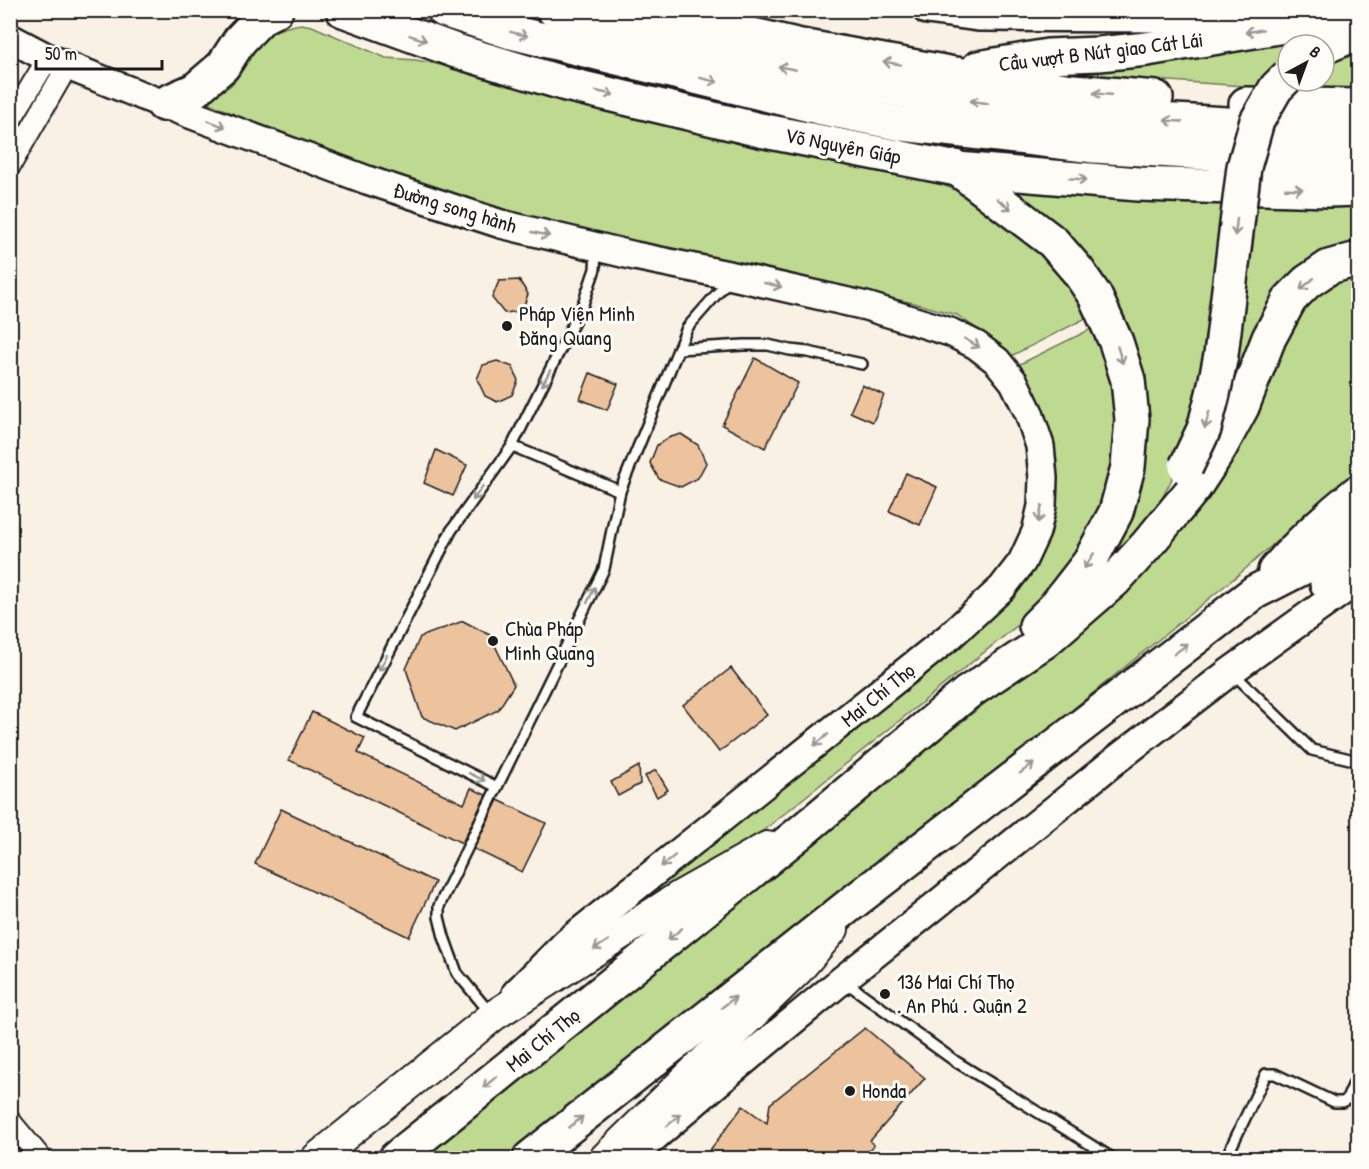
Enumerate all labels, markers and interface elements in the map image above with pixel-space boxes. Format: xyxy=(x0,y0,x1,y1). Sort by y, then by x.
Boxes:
street label: Cầu vượt B Nút giao Cát Lái xyxy=(997,25,1205,78)
one-way arrow xyxy=(1244,26,1264,37)
one-way arrow xyxy=(510,29,529,41)
scale bar xyxy=(36,33,162,71)
one-way arrow xyxy=(408,33,427,44)
north arrow xyxy=(1276,33,1336,93)
text: 50 m xyxy=(45,41,77,66)
text: B xyxy=(1306,41,1326,63)
one-way arrow xyxy=(882,57,902,68)
one-way arrow xyxy=(777,62,797,73)
one-way arrow xyxy=(699,75,718,87)
one-way arrow xyxy=(595,88,614,99)
one-way arrow xyxy=(1092,88,1112,99)
one-way arrow xyxy=(969,96,989,107)
one-way arrow xyxy=(1163,116,1183,127)
one-way arrow xyxy=(208,120,226,131)
street label: Võ Nguyên Giáp xyxy=(783,120,904,171)
one-way arrow xyxy=(1068,174,1088,185)
street label: Đường song hành xyxy=(390,175,521,240)
one-way arrow xyxy=(1284,183,1304,194)
one-way arrow xyxy=(996,198,1012,211)
one-way arrow xyxy=(1230,217,1241,236)
one-way arrow xyxy=(531,228,550,240)
one-way arrow xyxy=(1299,277,1315,290)
one-way arrow xyxy=(763,279,782,291)
place label: Pháp Viện Minh Đăng Quang xyxy=(519,299,635,352)
marker: Pháp Viện Minh Đăng Quang xyxy=(500,319,514,333)
one-way arrow xyxy=(963,338,980,350)
one-way arrow xyxy=(1115,345,1126,364)
one-way arrow xyxy=(539,369,551,387)
one-way arrow xyxy=(1200,410,1212,429)
one-way arrow xyxy=(472,485,484,501)
one-way arrow xyxy=(1034,504,1045,523)
one-way arrow xyxy=(1083,552,1095,569)
one-way arrow xyxy=(586,586,598,604)
place label: Chùa Pháp Minh Quang xyxy=(505,614,595,667)
marker: Chùa Pháp Minh Quang xyxy=(486,634,500,648)
one-way arrow xyxy=(1173,642,1189,655)
one-way arrow xyxy=(377,654,389,672)
street label: Mai Chí Thọ xyxy=(835,656,921,733)
one-way arrow xyxy=(813,733,829,746)
one-way arrow xyxy=(1019,762,1035,775)
one-way arrow xyxy=(467,771,485,783)
one-way arrow xyxy=(660,855,676,868)
one-way arrow xyxy=(667,927,683,940)
one-way arrow xyxy=(593,940,610,952)
place label: 136 Mai Chí Thọ . An Phú . Quận 2 xyxy=(897,967,1027,1020)
marker: 136 Mai Chí Thọ . An Phú . Quận 2 xyxy=(878,987,892,1001)
one-way arrow xyxy=(721,995,737,1008)
street label: Mai Chí Thọ xyxy=(500,1001,586,1078)
one-way arrow xyxy=(482,1076,498,1089)
place label: Honda xyxy=(862,1076,906,1105)
marker: Honda xyxy=(843,1084,857,1098)
one-way arrow xyxy=(666,1113,681,1127)
one-way arrow xyxy=(567,1116,583,1129)

